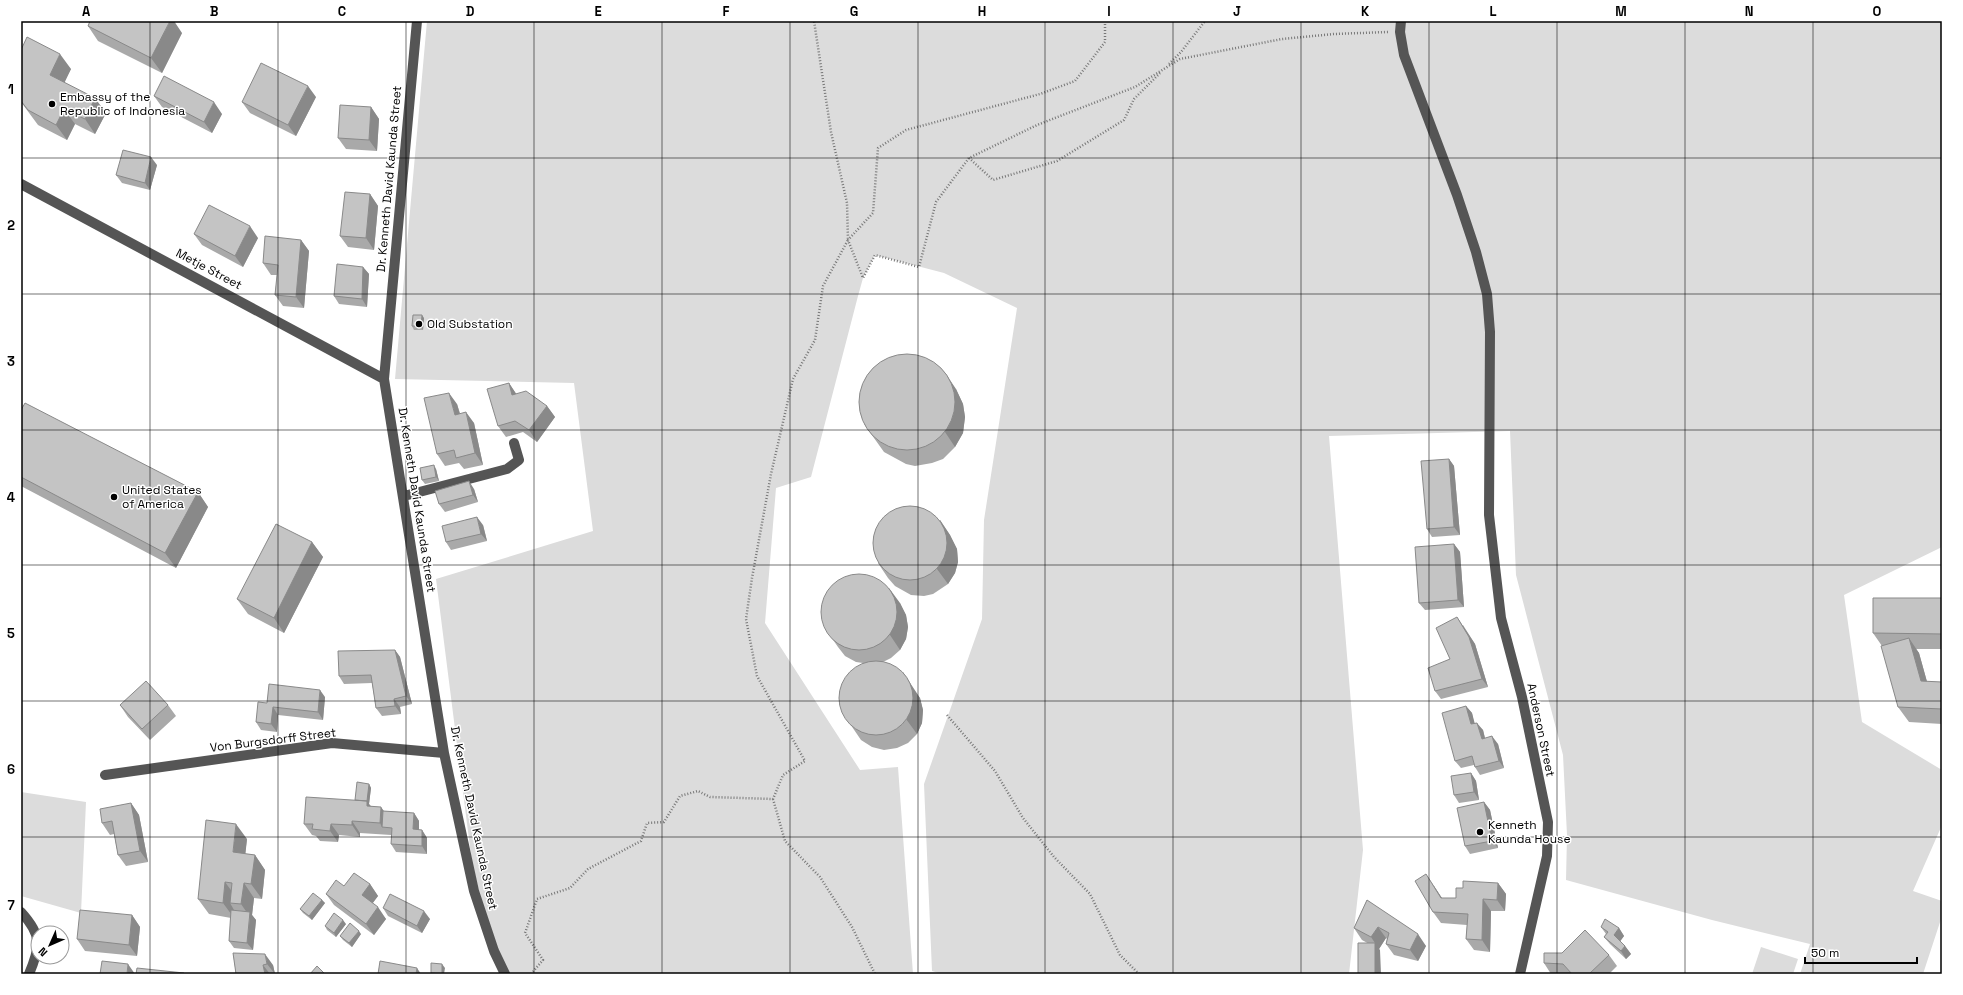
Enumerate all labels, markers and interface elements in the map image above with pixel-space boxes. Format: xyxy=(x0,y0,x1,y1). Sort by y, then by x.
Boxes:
text: A xyxy=(82,3,91,20)
text: B xyxy=(210,3,219,20)
text: C xyxy=(338,3,346,20)
text: D xyxy=(466,3,475,20)
text: E xyxy=(594,3,602,20)
text: F xyxy=(723,3,730,20)
text: G xyxy=(850,3,858,20)
text: H xyxy=(978,3,986,20)
text: I xyxy=(1107,3,1111,20)
text: J xyxy=(1233,3,1241,20)
text: K xyxy=(1361,3,1370,20)
text: L xyxy=(1489,3,1497,20)
text: M xyxy=(1615,3,1627,20)
text: N xyxy=(1745,3,1753,20)
text: O xyxy=(1873,3,1882,20)
text: 1 xyxy=(8,81,14,98)
street label: Dr. Kenneth David Kaunda Street xyxy=(373,85,405,273)
place label: Embassy of the Republic of Indonesia xyxy=(60,89,185,119)
marker: Embassy of the Republic of Indonesia xyxy=(47,99,57,109)
text: 2 xyxy=(7,217,15,234)
street label: Metje Street xyxy=(173,245,245,293)
place label: Old Substation xyxy=(427,316,513,332)
marker: Old Substation xyxy=(414,319,424,329)
text: 3 xyxy=(7,353,15,370)
street label: Dr. Kenneth David Kaunda Street xyxy=(394,406,440,594)
place label: United States of America xyxy=(122,482,202,512)
text: 4 xyxy=(7,489,15,506)
marker: United States of America xyxy=(109,492,119,502)
text: 5 xyxy=(7,625,15,642)
street label: Anderson Street xyxy=(1523,682,1559,778)
street label: Von Burgsdorff Street xyxy=(209,724,337,756)
street label: Dr. Kenneth David Kaunda Street xyxy=(447,725,501,911)
text: 6 xyxy=(7,761,15,778)
place label: Kenneth Kaunda House xyxy=(1488,817,1571,847)
marker: Kenneth Kaunda House xyxy=(1475,827,1485,837)
text: 7 xyxy=(7,897,15,914)
north arrow xyxy=(30,925,70,965)
scale bar xyxy=(1805,939,1917,965)
text: N xyxy=(35,945,50,960)
text: 50 m xyxy=(1811,945,1839,961)

